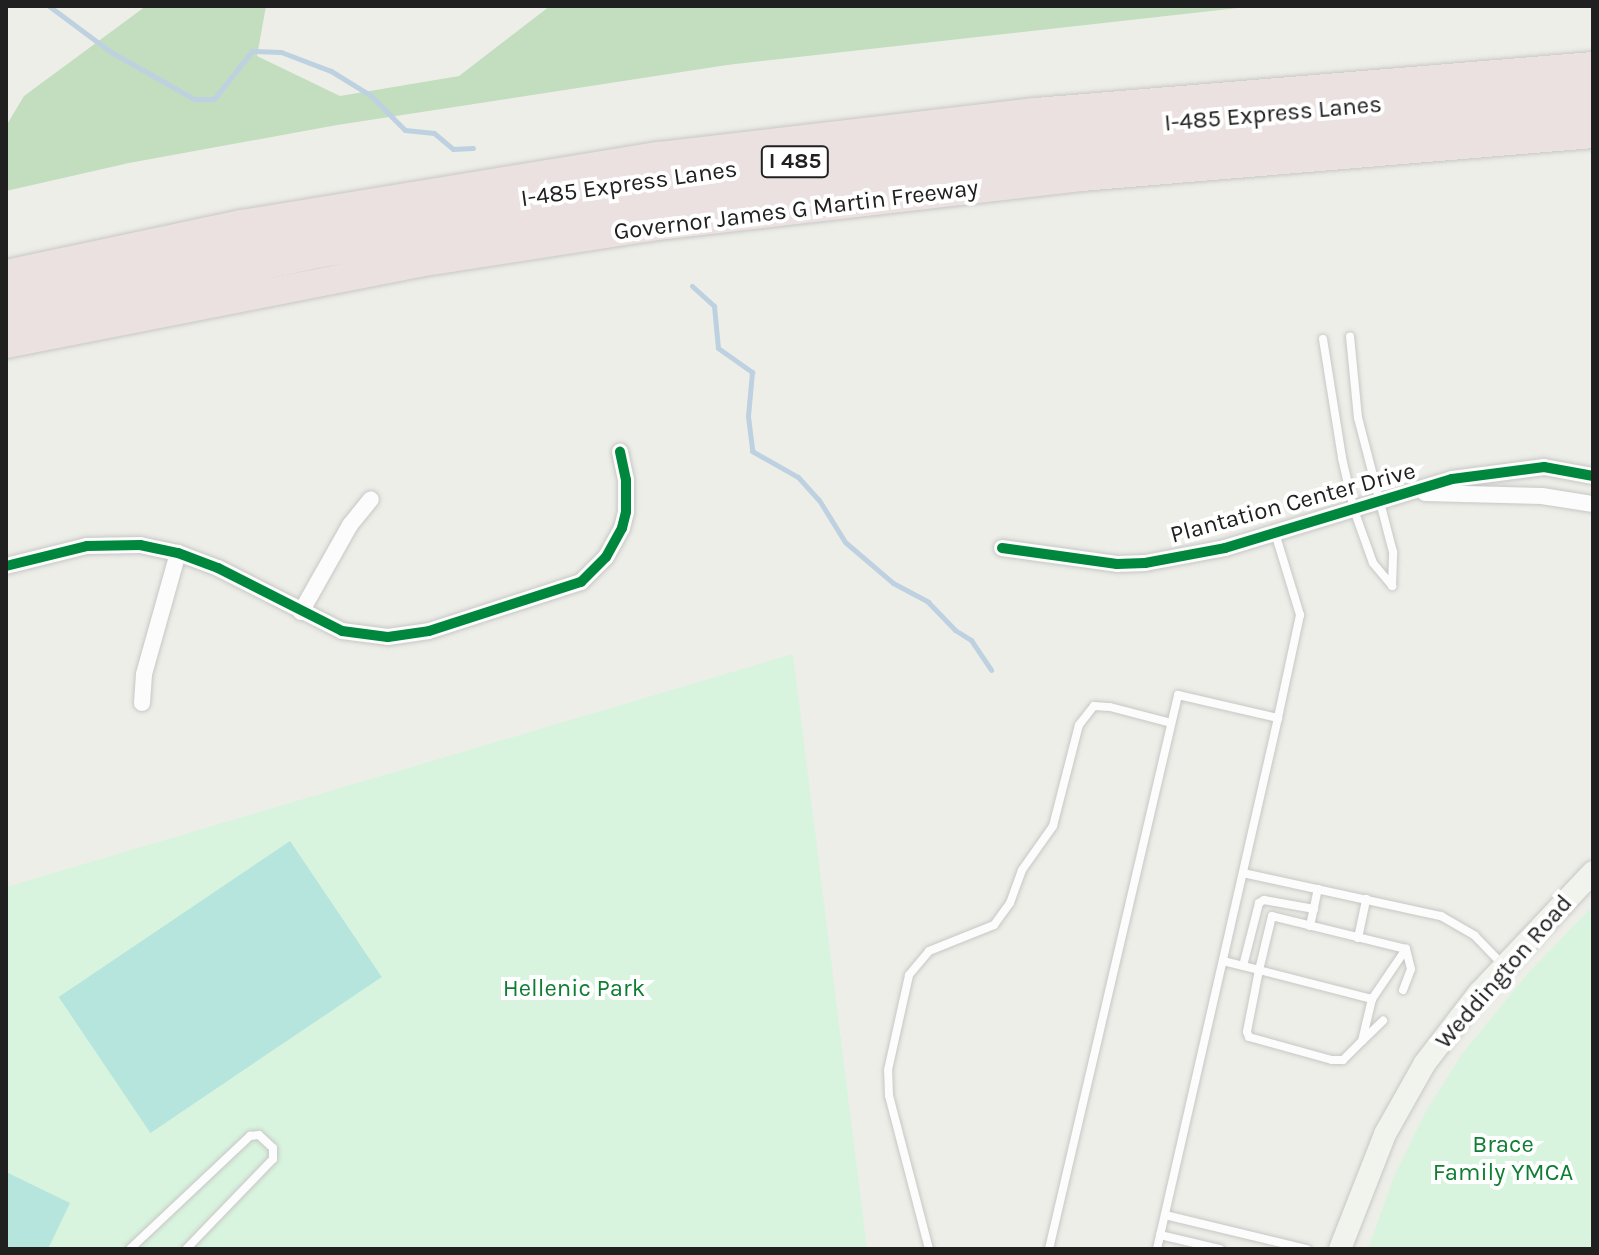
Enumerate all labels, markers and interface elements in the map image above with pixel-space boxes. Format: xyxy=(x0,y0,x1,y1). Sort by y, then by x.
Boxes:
street label: I-485 Express Lanes xyxy=(1163,90,1383,138)
road number: I 485 xyxy=(759,144,831,180)
street label: I-485 Express Lanes xyxy=(519,155,739,213)
street label: Governor James G Martin Freeway xyxy=(612,173,980,247)
street label: Plantation Center Drive xyxy=(1167,456,1419,550)
street label: Weddington Road xyxy=(1429,889,1579,1055)
park label: Hellenic Park xyxy=(503,975,645,1003)
park label: Brace Family YMCA xyxy=(1433,1131,1573,1187)

